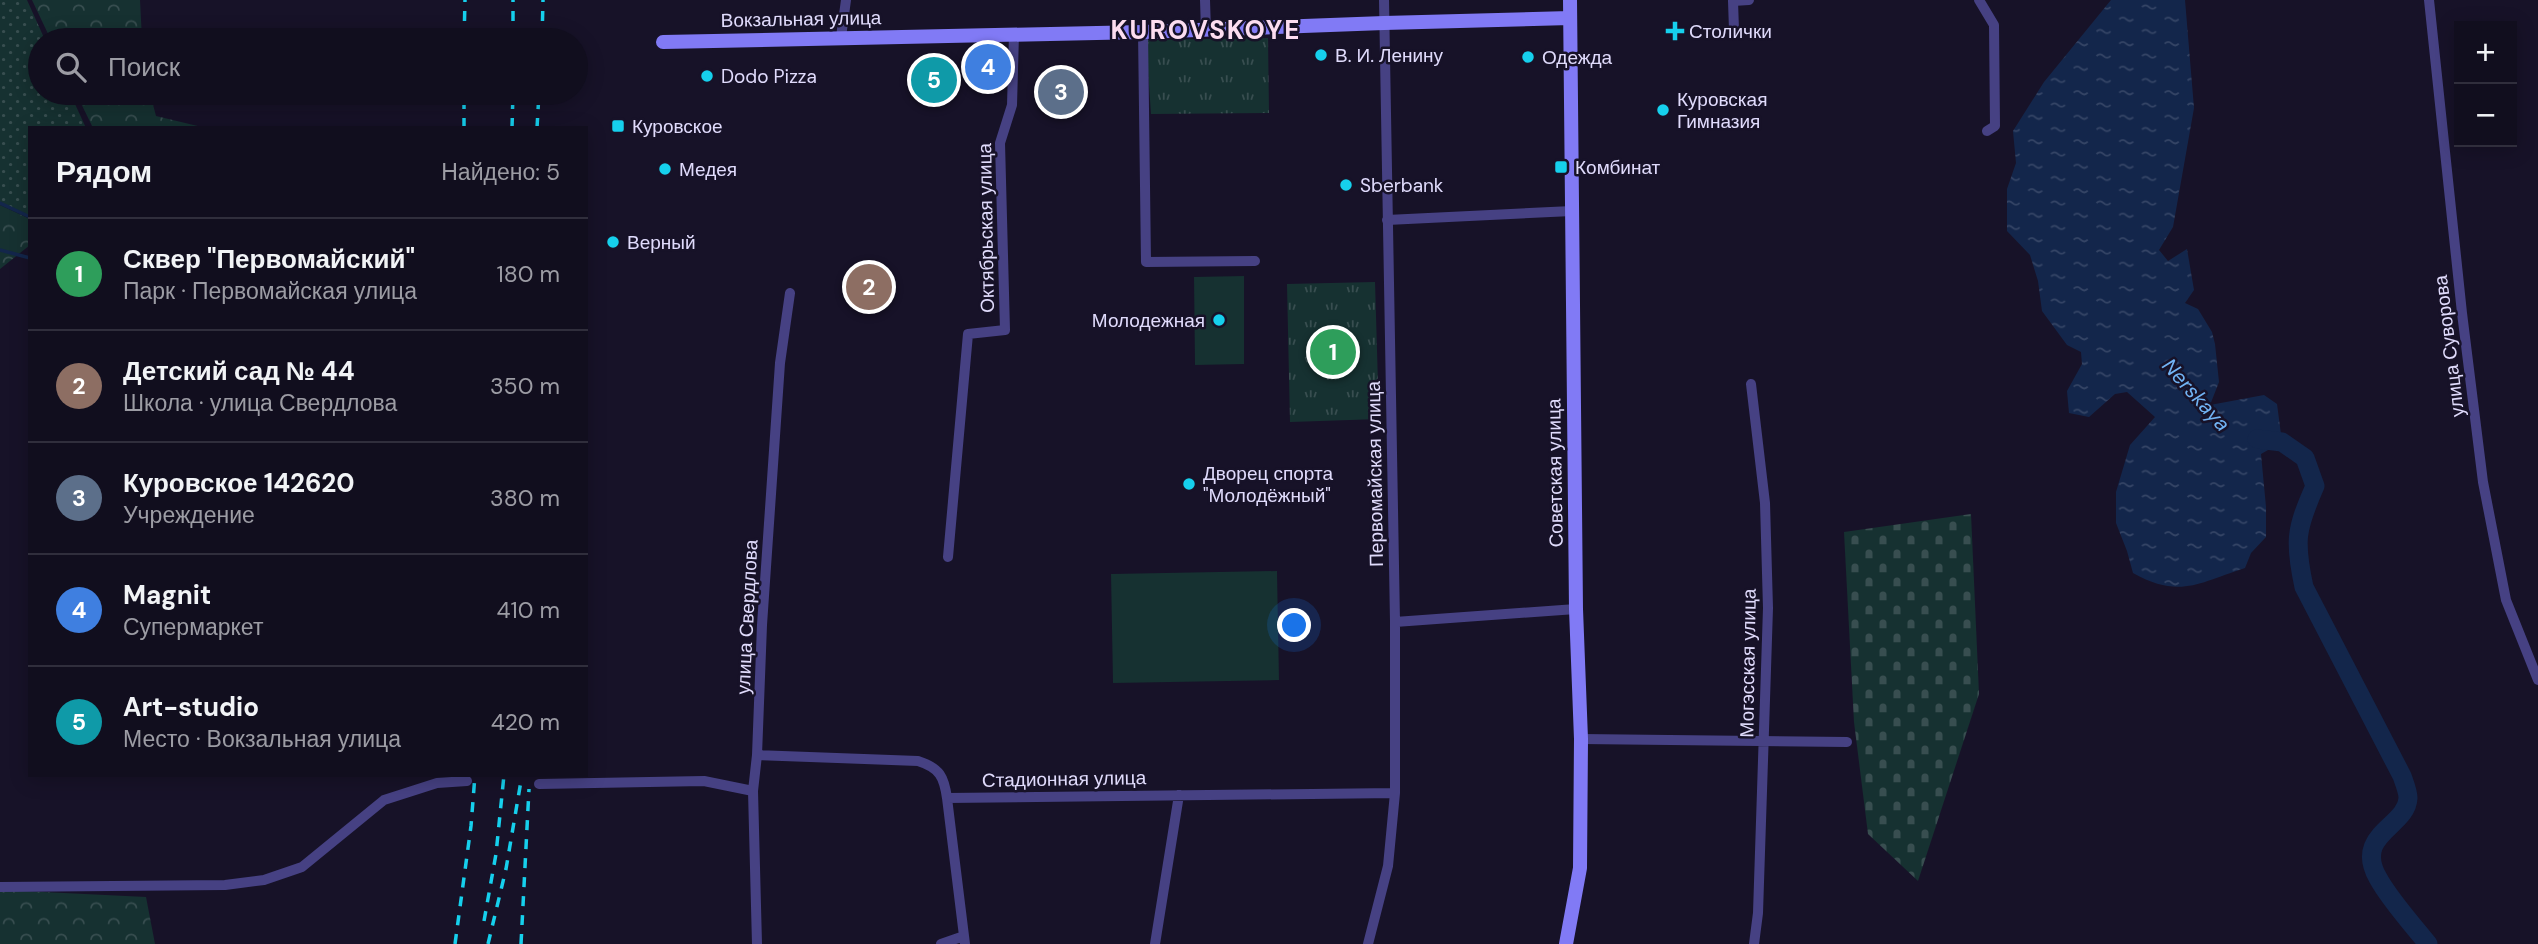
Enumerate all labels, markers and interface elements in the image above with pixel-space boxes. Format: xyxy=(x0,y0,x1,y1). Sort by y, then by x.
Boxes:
street label: Вокзальная улица xyxy=(720,5,882,33)
district label: KUROVSKOYE xyxy=(1111,13,1301,47)
place label: Столички xyxy=(1689,19,1772,44)
map controls xyxy=(2454,21,2517,147)
button: + xyxy=(2454,21,2517,84)
marker: Столички xyxy=(1667,23,1683,39)
search box xyxy=(28,28,588,105)
pin: 4 xyxy=(965,41,1011,93)
place label: В. И. Ленину xyxy=(1335,43,1444,68)
place label: Одежда xyxy=(1542,45,1613,70)
marker: В. И. Ленину xyxy=(1313,47,1329,63)
icon: search xyxy=(52,48,90,86)
marker: Одежда xyxy=(1520,49,1536,65)
text: Поиск xyxy=(108,50,180,84)
pin: 5 xyxy=(911,54,957,106)
place label: Dodo Pizza xyxy=(721,64,817,89)
pin: 3 xyxy=(1038,66,1084,118)
marker: Dodo Pizza xyxy=(699,68,715,84)
button: − xyxy=(2454,84,2517,147)
place label: Куровская Гимназия xyxy=(1677,87,1767,134)
marker: Куровская Гимназия xyxy=(1655,102,1671,118)
place label: Куровское xyxy=(632,114,723,139)
marker: Куровское xyxy=(610,118,626,134)
street label: Октябрьская улица xyxy=(972,142,1000,313)
text: Рядом xyxy=(56,152,152,191)
place label: Комбинат xyxy=(1575,155,1661,180)
text: Найдено: 5 xyxy=(441,157,560,187)
place label: Медея xyxy=(679,157,737,182)
marker: Комбинат xyxy=(1553,159,1569,175)
marker: Медея xyxy=(657,161,673,177)
place label: Sberbank xyxy=(1360,173,1444,198)
marker: Sberbank xyxy=(1338,177,1354,193)
place label: Верный xyxy=(627,230,696,255)
marker: Верный xyxy=(605,234,621,250)
text: Сквер "Первомайский" xyxy=(123,242,415,276)
text: 1 xyxy=(75,259,83,289)
text: 180 m xyxy=(496,259,560,289)
pin: 2 xyxy=(846,261,892,313)
street label: улица Суворова xyxy=(2428,273,2470,418)
text: Парк · Первомайская улица xyxy=(123,276,417,306)
place label: Молодежная xyxy=(1092,308,1205,333)
marker: Молодежная xyxy=(1211,312,1227,328)
pin: 1 xyxy=(1310,326,1356,378)
water label: Nerskaya xyxy=(2156,352,2236,438)
text: Детский сад № 44 xyxy=(123,354,355,388)
text: 2 xyxy=(72,371,86,401)
text: 350 m xyxy=(490,371,560,401)
street label: Первомайская улица xyxy=(1361,380,1389,567)
text: Школа · улица Свердлова xyxy=(123,388,397,418)
street label: Советская улица xyxy=(1541,398,1569,548)
place label: Дворец спорта "Молодёжный" xyxy=(1203,461,1333,508)
text: Куровское 142620 xyxy=(123,466,354,500)
marker: Дворец спорта "Молодёжный" xyxy=(1181,476,1197,492)
text: 3 xyxy=(72,483,86,513)
text: 380 m xyxy=(490,483,560,513)
text: Учреждение xyxy=(123,500,255,530)
street label: улица Свердлова xyxy=(730,539,764,695)
text: Magnit xyxy=(123,578,211,612)
street label: Могэсская улица xyxy=(1734,588,1762,738)
text: 4 xyxy=(72,595,86,625)
text: 410 m xyxy=(497,595,560,625)
your location xyxy=(1277,608,1311,642)
text: Супермаркет xyxy=(123,612,263,642)
text: Art-studio xyxy=(123,690,259,724)
text: 5 xyxy=(72,707,86,737)
text: 420 m xyxy=(491,707,560,737)
text: Место · Вокзальная улица xyxy=(123,724,401,754)
street label: Стадионная улица xyxy=(982,765,1147,793)

